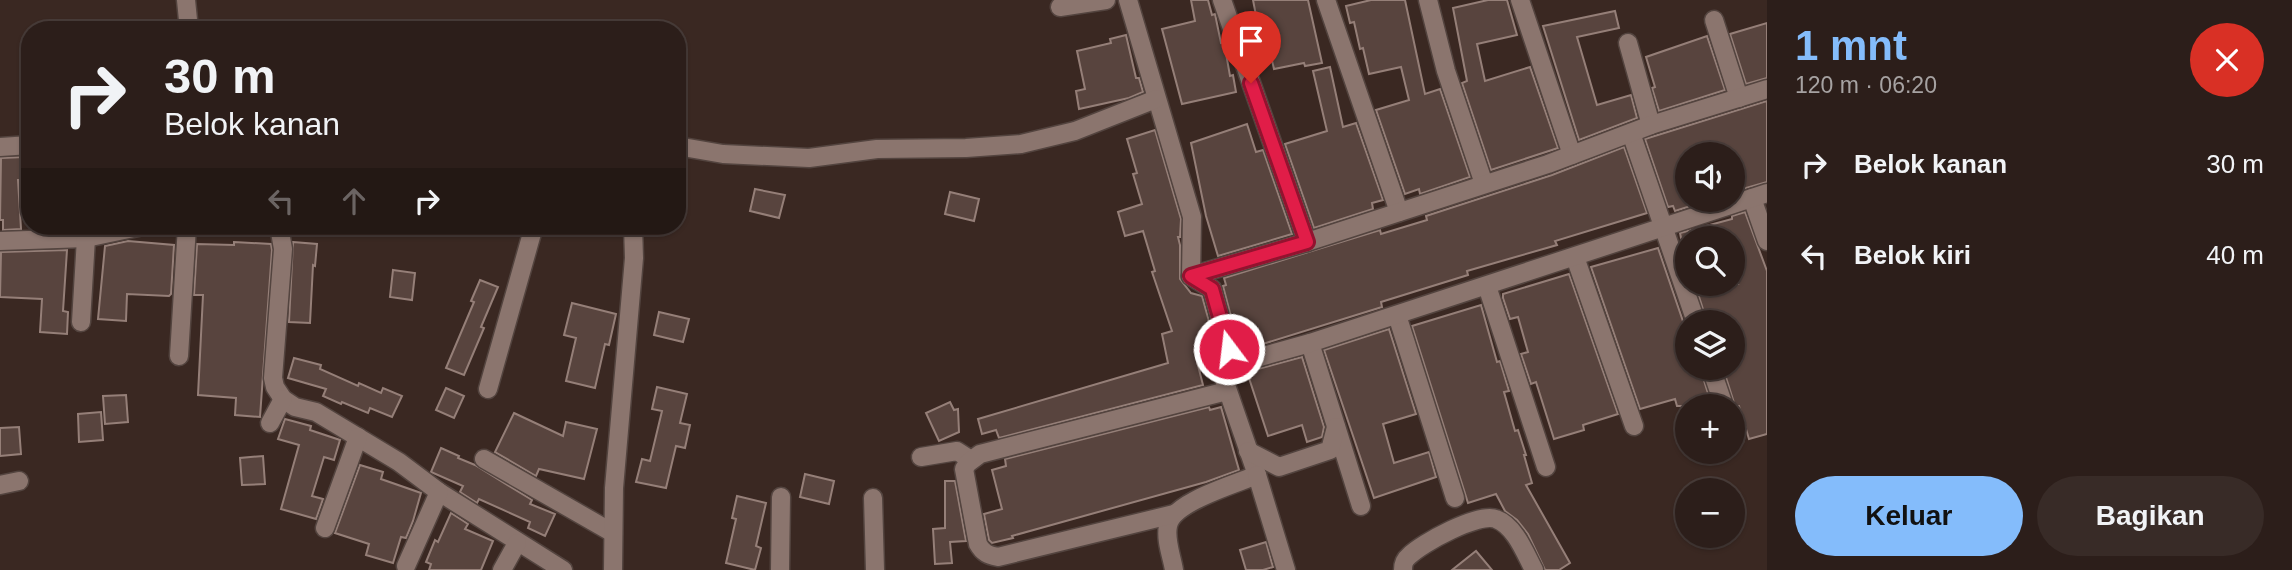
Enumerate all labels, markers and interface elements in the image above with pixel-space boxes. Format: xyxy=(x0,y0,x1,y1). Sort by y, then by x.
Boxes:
pin xyxy=(1221,11,1281,83)
icon: arrive xyxy=(1232,22,1270,60)
text: 1 mnt xyxy=(1795,22,1907,69)
button: close xyxy=(2190,23,2264,97)
icon: right xyxy=(49,49,140,140)
text: 30 m xyxy=(164,49,276,103)
text: 120 m · 06:20 xyxy=(1795,72,1937,98)
text: Belok kanan xyxy=(164,106,340,142)
map controls xyxy=(1675,142,1745,548)
button: sound xyxy=(1675,142,1745,212)
icon: right xyxy=(1795,146,1833,184)
text: Belok kanan xyxy=(1854,149,2007,179)
text: 30 m xyxy=(2206,149,2264,179)
icon: left xyxy=(262,182,300,220)
icon: ahead xyxy=(335,182,373,220)
icon: right xyxy=(408,182,446,220)
button: search xyxy=(1675,226,1745,296)
icon: left xyxy=(1795,237,1833,275)
text: Belok kiri xyxy=(1854,240,1971,270)
text: 40 m xyxy=(2206,240,2264,270)
button: layers xyxy=(1675,310,1745,380)
position arrow xyxy=(1192,312,1266,386)
button: + xyxy=(1675,394,1745,464)
button: Keluar xyxy=(1795,476,2023,556)
button: Bagikan xyxy=(2037,476,2264,556)
button: − xyxy=(1675,478,1745,548)

